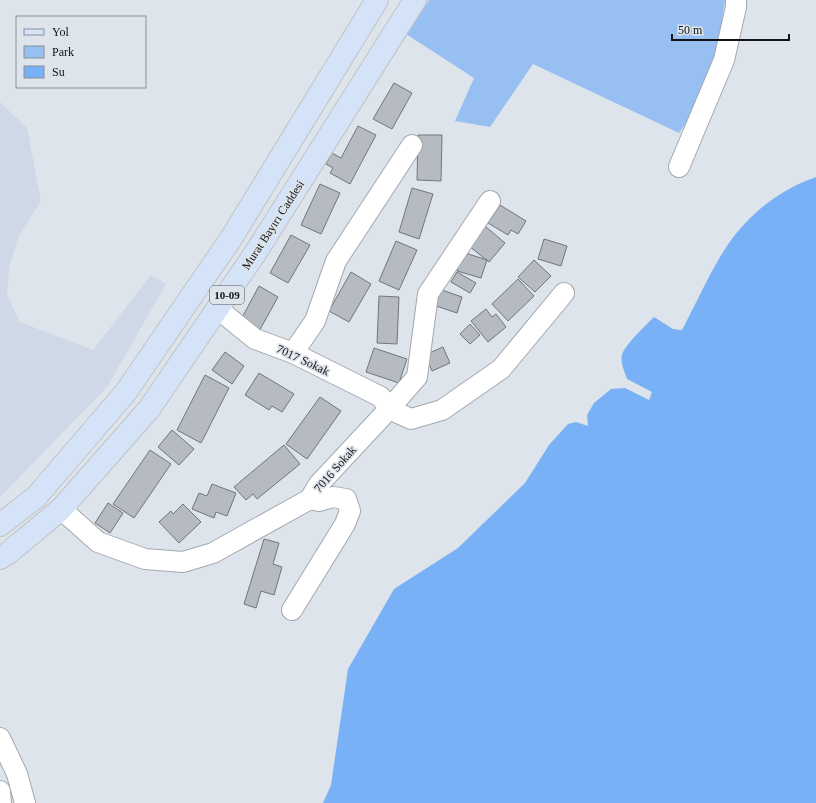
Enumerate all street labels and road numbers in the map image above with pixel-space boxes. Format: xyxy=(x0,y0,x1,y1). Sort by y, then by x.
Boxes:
street label: Murat Bayırı Caddesi xyxy=(239,177,308,272)
road number: 10-09 xyxy=(210,286,244,304)
street label: 7017 Sokak xyxy=(274,342,332,378)
street label: 7016 Sokak xyxy=(311,443,359,495)

